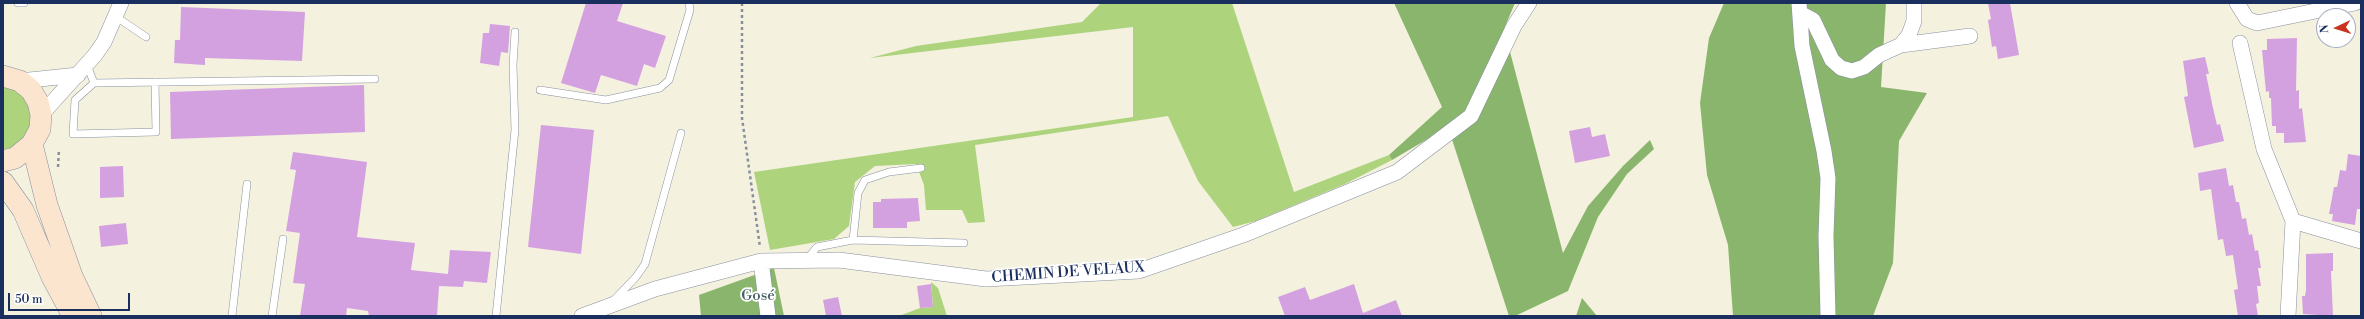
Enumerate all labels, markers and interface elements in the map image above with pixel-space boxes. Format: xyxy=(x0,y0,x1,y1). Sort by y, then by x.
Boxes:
north arrow xyxy=(2316,8,2356,48)
text: N xyxy=(2318,24,2332,34)
street label: CHEMIN DE VELAUX xyxy=(991,259,1145,287)
scale bar xyxy=(10,285,132,311)
park label: Gosé xyxy=(741,287,775,305)
text: 50 m xyxy=(15,292,43,307)

